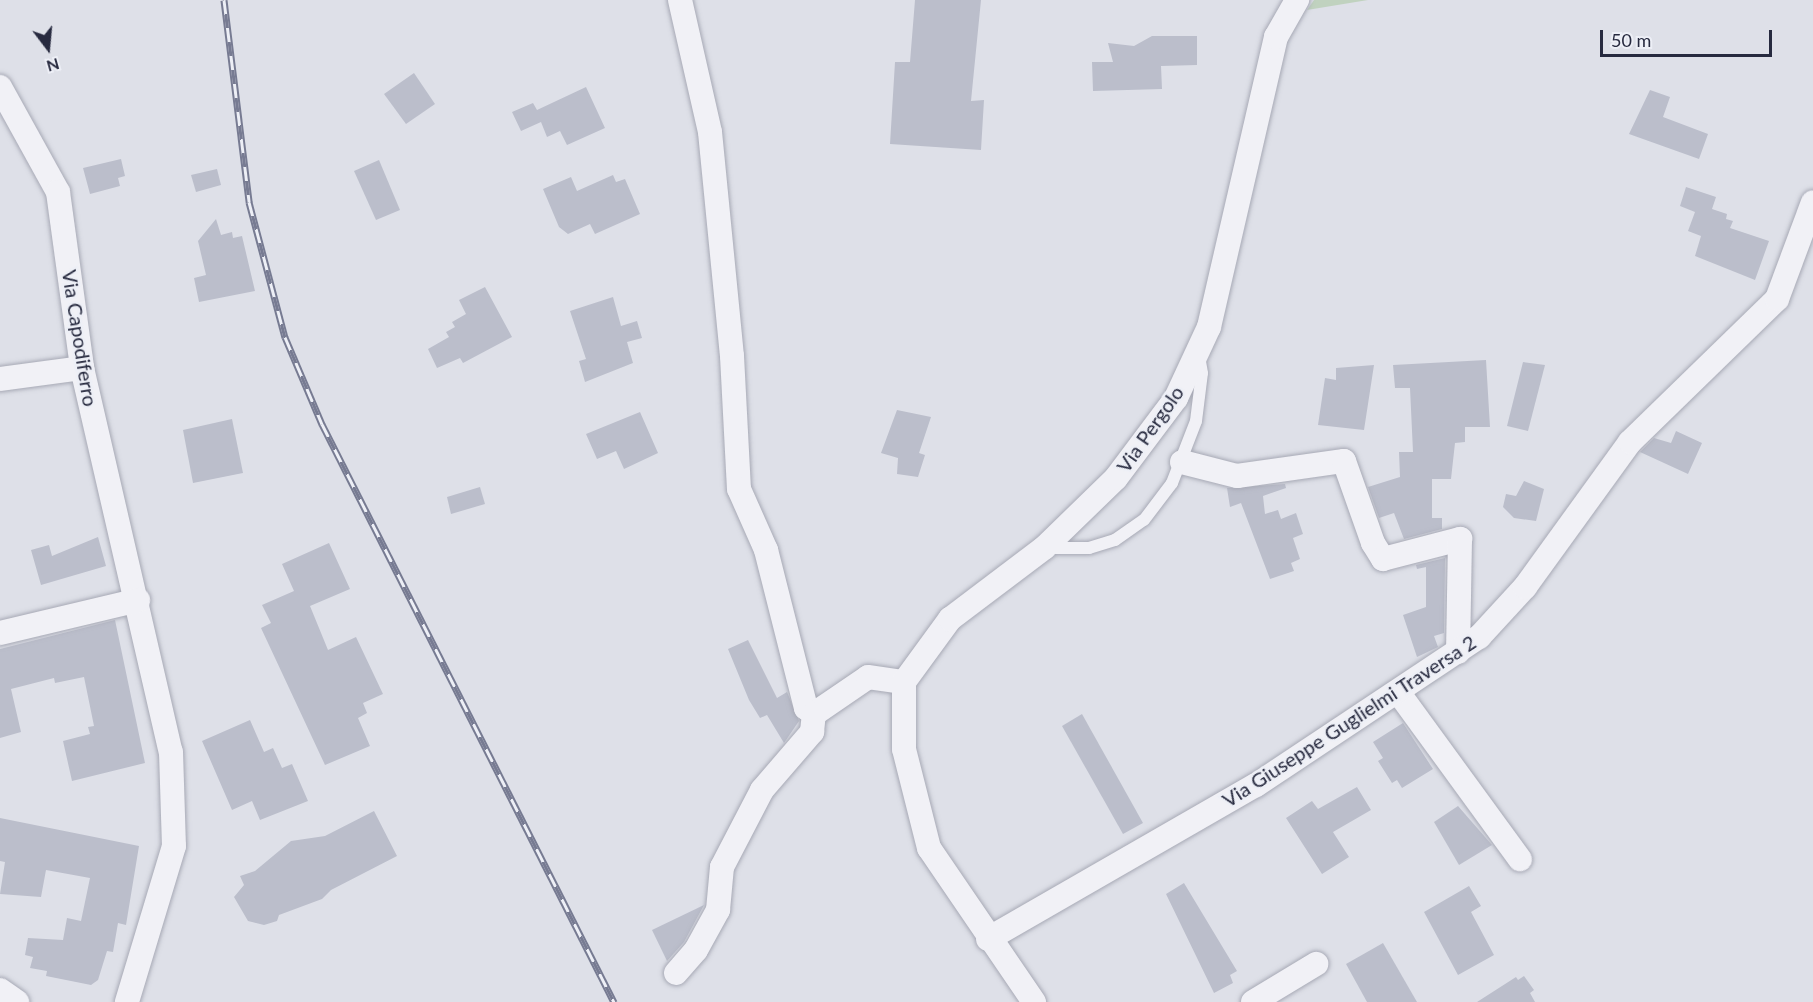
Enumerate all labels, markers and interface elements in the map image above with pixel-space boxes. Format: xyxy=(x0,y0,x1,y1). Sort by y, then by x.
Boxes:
north arrow xyxy=(18,18,78,78)
scale bar xyxy=(1603,18,1776,56)
text: 50 m xyxy=(1611,29,1651,51)
text: N xyxy=(45,55,62,77)
street label: Via Capodiferro xyxy=(57,268,103,408)
street label: Via Pergolo xyxy=(1111,381,1189,477)
street label: Via Giuseppe Guglielmi Traversa 2 xyxy=(1218,630,1480,812)

